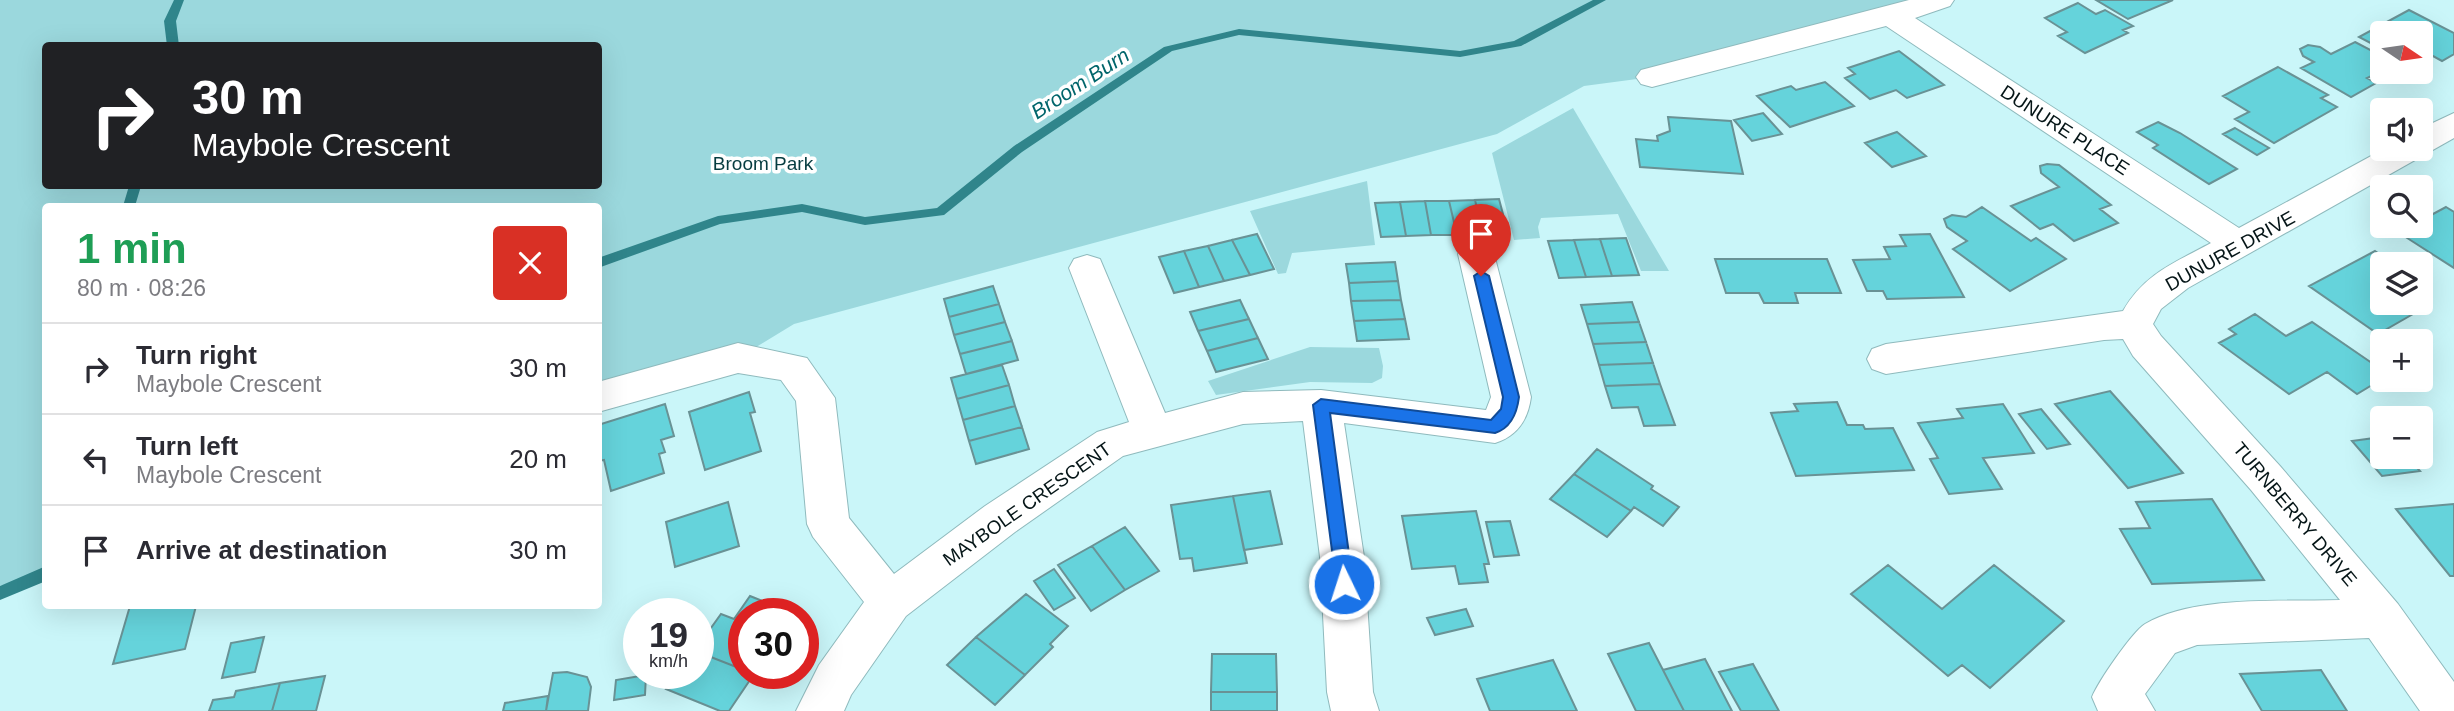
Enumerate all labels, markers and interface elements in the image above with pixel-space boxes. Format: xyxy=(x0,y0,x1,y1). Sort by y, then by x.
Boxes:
north arrow xyxy=(2370,21,2432,84)
map controls xyxy=(2370,21,2433,469)
water label: Broom Burn xyxy=(1027,43,1133,123)
icon: right xyxy=(77,70,168,161)
text: 30 m xyxy=(192,70,304,124)
street label: DUNURE PLACE xyxy=(1997,81,2133,179)
button: sound xyxy=(2370,98,2433,161)
text: Maybole Crescent xyxy=(192,127,450,163)
park label: Broom Park xyxy=(713,153,814,174)
button: search xyxy=(2370,175,2433,238)
pin xyxy=(1451,204,1511,276)
street label: DUNURE DRIVE xyxy=(2162,207,2298,295)
icon: arrive xyxy=(1462,215,1500,253)
text: 1 min xyxy=(77,225,187,272)
button: close xyxy=(493,226,567,300)
button: layers xyxy=(2370,252,2433,315)
text: 80 m · 08:26 xyxy=(77,275,206,301)
button: + xyxy=(2370,329,2433,392)
text: Turn right xyxy=(136,340,257,370)
icon: right xyxy=(77,350,115,388)
text: 30 m xyxy=(509,353,567,383)
text: Maybole Crescent xyxy=(136,371,321,397)
button: − xyxy=(2370,406,2433,469)
text: Turn left xyxy=(136,431,238,461)
street label: MAYBOLE CRESCENT xyxy=(939,438,1115,570)
street label: TURNBERRY DRIVE xyxy=(2229,438,2361,590)
icon: left xyxy=(77,441,115,479)
text: 20 m xyxy=(509,444,567,474)
text: Maybole Crescent xyxy=(136,462,321,488)
icon: arrive xyxy=(77,532,115,570)
text: Arrive at destination xyxy=(136,535,387,565)
text: 30 m xyxy=(509,535,567,565)
position arrow xyxy=(1307,547,1381,621)
speed limit sign: 30 xyxy=(728,598,819,689)
text: 19 xyxy=(649,615,688,654)
text: km/h xyxy=(649,651,688,671)

